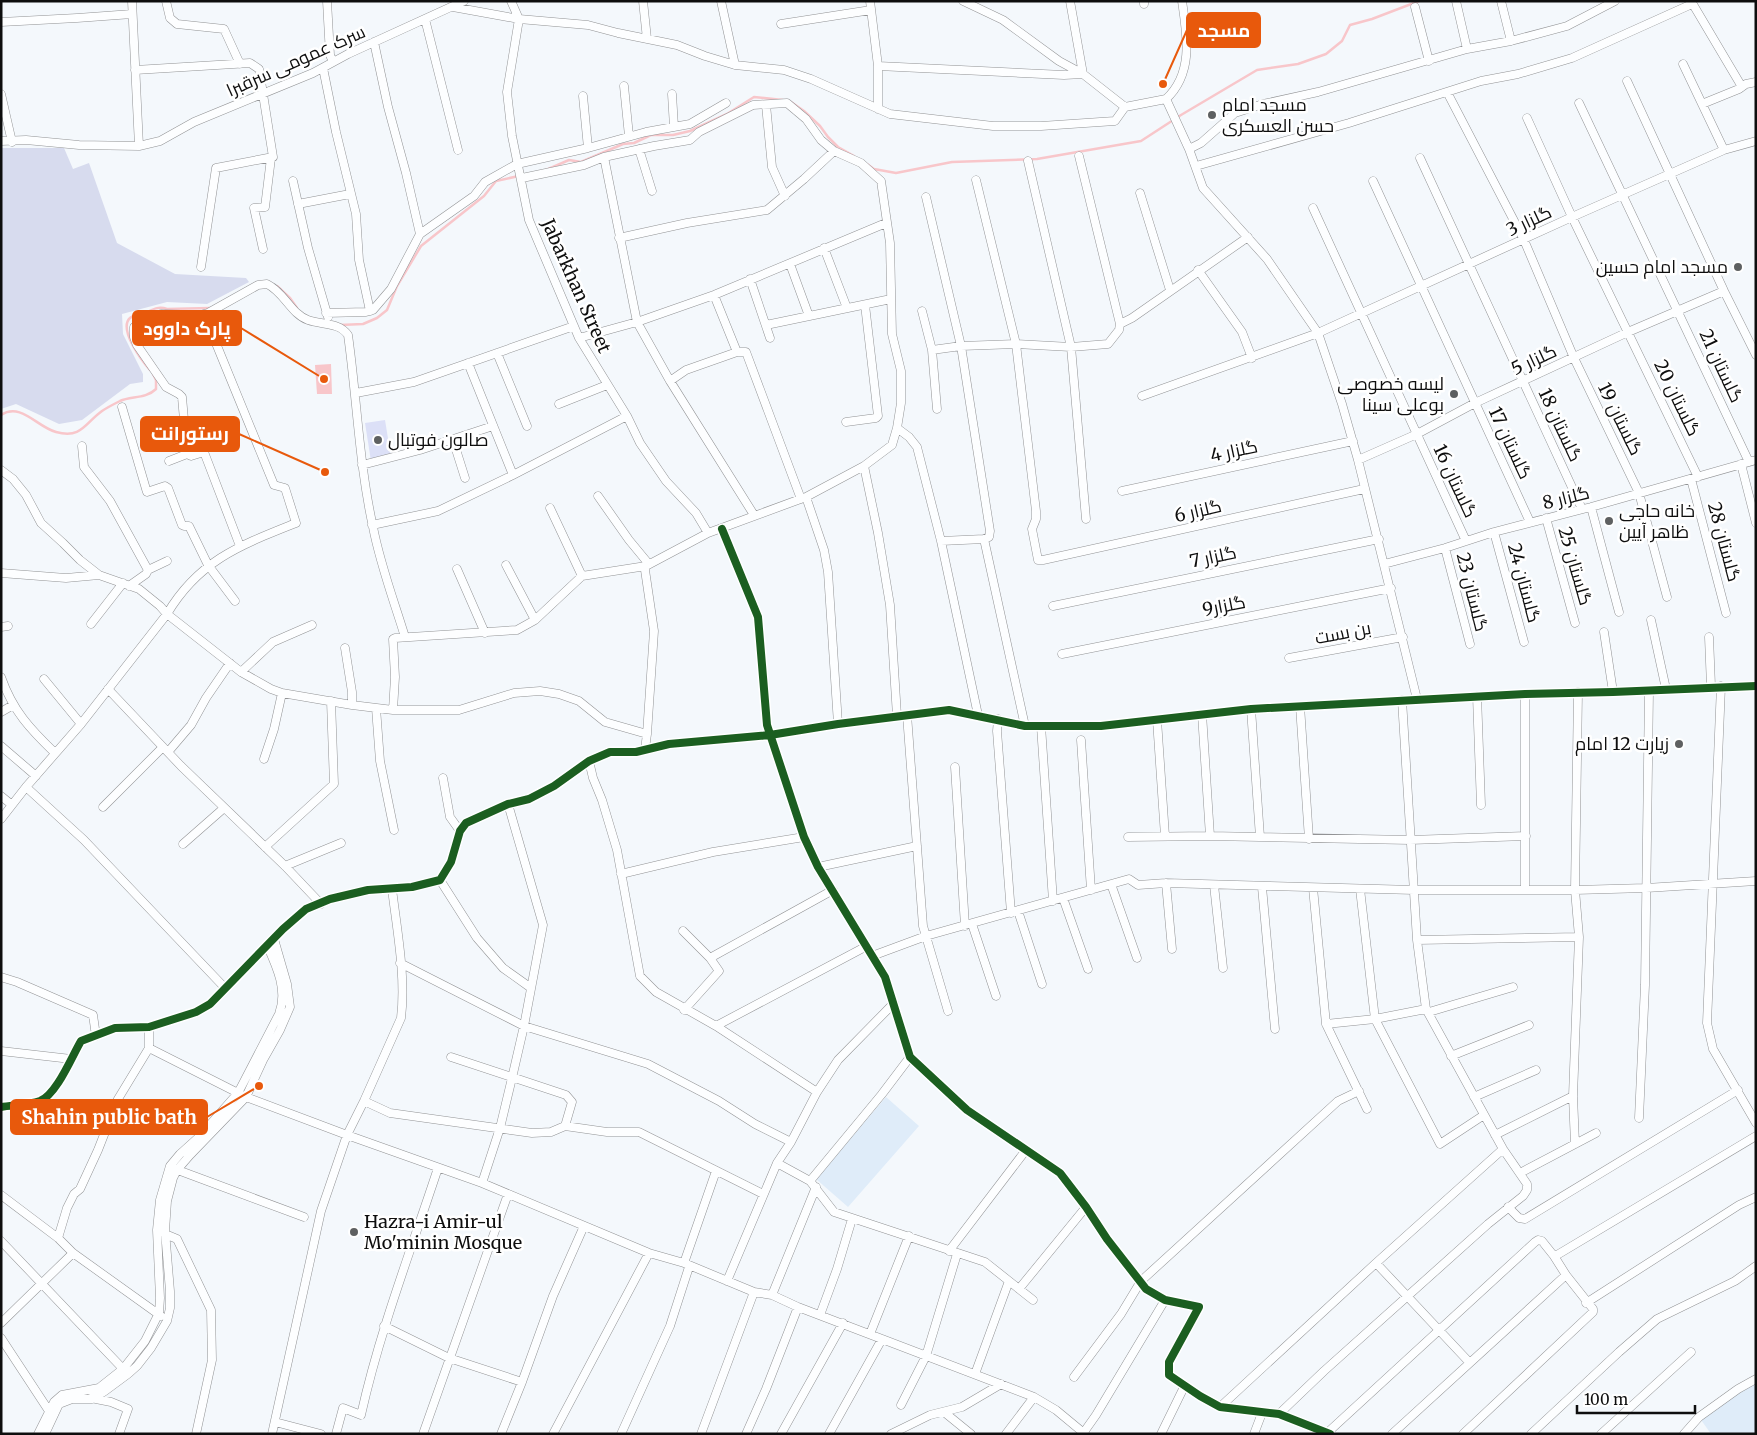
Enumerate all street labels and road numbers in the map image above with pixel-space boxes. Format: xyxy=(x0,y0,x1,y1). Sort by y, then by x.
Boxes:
street label: سرک عمومی سرقبرا xyxy=(223,20,369,102)
street label: گلزار 3 xyxy=(1503,200,1555,241)
street label: Jabarkhan Street xyxy=(536,214,616,356)
street label: گلستان 21 xyxy=(1694,325,1748,406)
street label: گلزار 5 xyxy=(1507,339,1560,380)
street label: گلستان 20 xyxy=(1649,356,1706,440)
street label: گلستان 19 xyxy=(1593,379,1648,459)
street label: گلستان 18 xyxy=(1533,384,1587,465)
street label: گلستان 17 xyxy=(1484,403,1537,483)
street label: گلزار 4 xyxy=(1208,434,1260,467)
street label: گلستان 16 xyxy=(1428,440,1482,521)
street label: گلزار 8 xyxy=(1540,481,1592,514)
street label: گلزار 6 xyxy=(1172,494,1224,527)
street label: گلستان 28 xyxy=(1703,500,1746,584)
street label: گلستان 25 xyxy=(1553,524,1598,608)
street label: گلزار 7 xyxy=(1187,540,1238,573)
street label: گلستان 24 xyxy=(1503,541,1546,625)
street label: گلستان 23 xyxy=(1452,550,1493,634)
street label: گلزار9 xyxy=(1200,590,1247,621)
street label: بن بست xyxy=(1313,616,1373,649)

